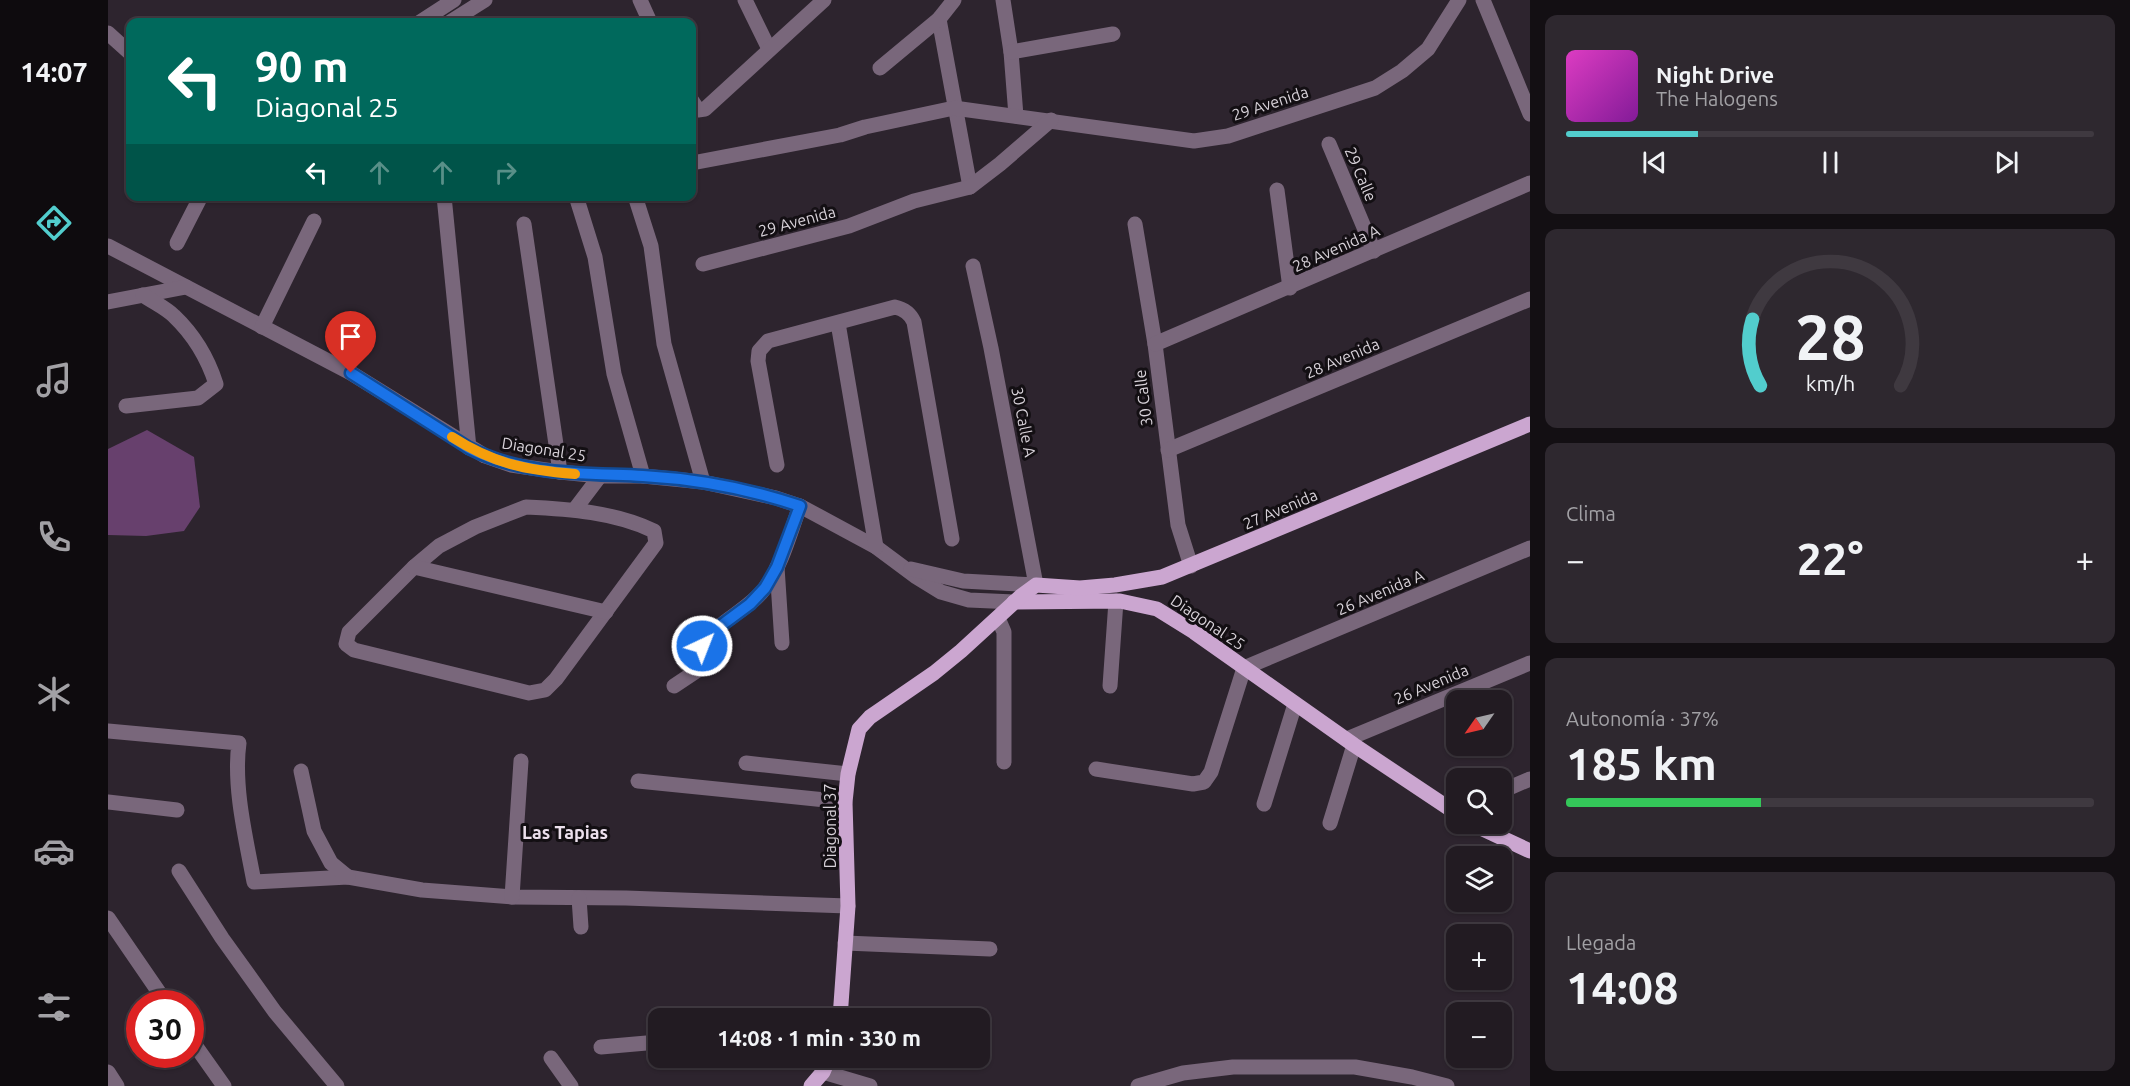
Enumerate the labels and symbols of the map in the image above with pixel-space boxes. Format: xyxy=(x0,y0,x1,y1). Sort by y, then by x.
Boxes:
street label: 29 Avenida xyxy=(1230,82,1310,124)
street label: 29 Calle xyxy=(1342,144,1380,204)
street label: 29 Avenida xyxy=(756,202,838,240)
street label: 28 Avenida A xyxy=(1290,221,1383,275)
pin xyxy=(325,311,376,373)
street label: 28 Avenida xyxy=(1302,334,1382,382)
street label: 30 Calle xyxy=(1131,369,1155,427)
street label: 30 Calle A xyxy=(1008,385,1040,459)
street label: Diagonal 25 xyxy=(500,433,588,465)
street label: 27 Avenida xyxy=(1240,485,1320,533)
street label: 26 Avenida A xyxy=(1334,565,1427,618)
street label: Diagonal 25 xyxy=(1168,591,1248,653)
position arrow xyxy=(670,614,734,678)
street label: 26 Avenida xyxy=(1391,660,1471,708)
north arrow xyxy=(1446,690,1512,756)
street label: Diagonal 37 xyxy=(821,783,839,869)
district label: Las Tapias xyxy=(522,822,608,842)
speed limit sign: 30 xyxy=(126,990,204,1068)

